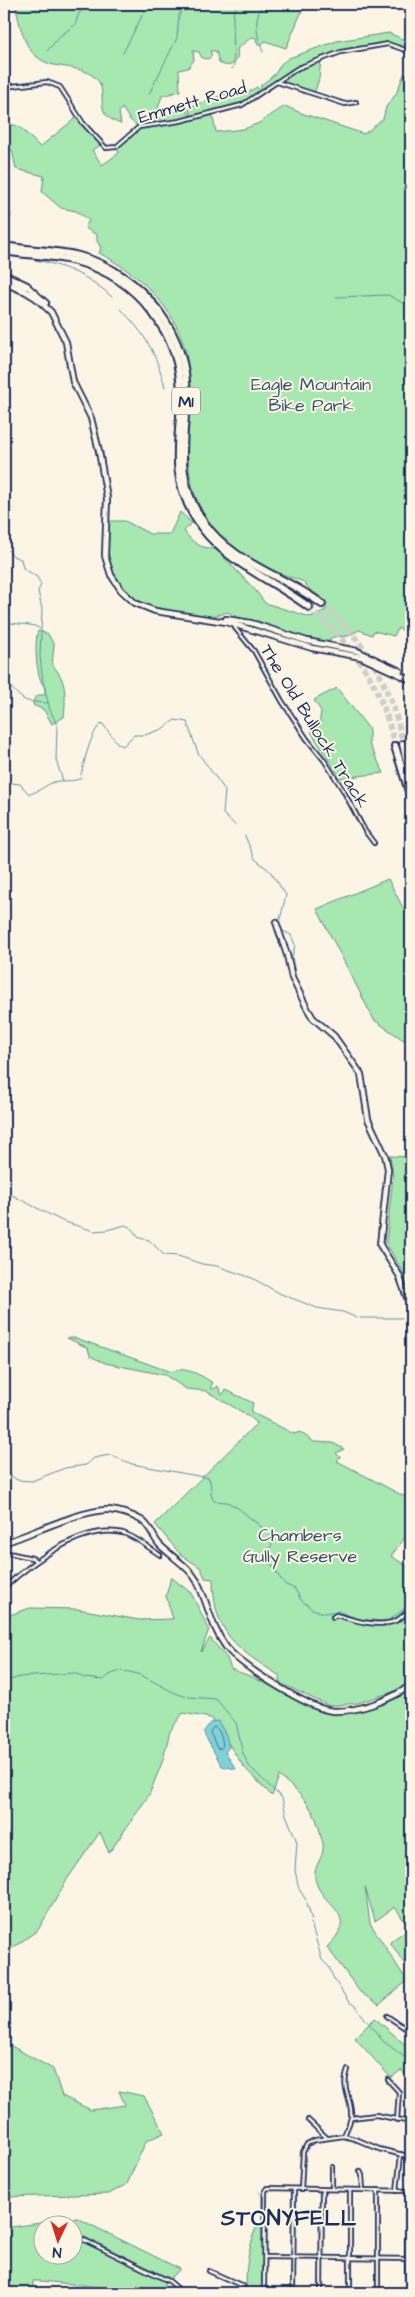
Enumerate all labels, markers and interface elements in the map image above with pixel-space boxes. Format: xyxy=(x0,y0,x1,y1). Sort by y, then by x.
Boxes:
street label: Emmett Road xyxy=(135,75,249,130)
park label: Eagle Mountain Bike Park xyxy=(251,372,371,418)
road number: M1 xyxy=(172,388,200,414)
street label: The Old Bullock Track xyxy=(254,640,375,813)
park label: Chambers Gully Reserve xyxy=(243,1523,358,1570)
district label: STONYFELL xyxy=(220,2203,357,2234)
north arrow xyxy=(32,2214,82,2264)
text: N xyxy=(52,2242,62,2262)

